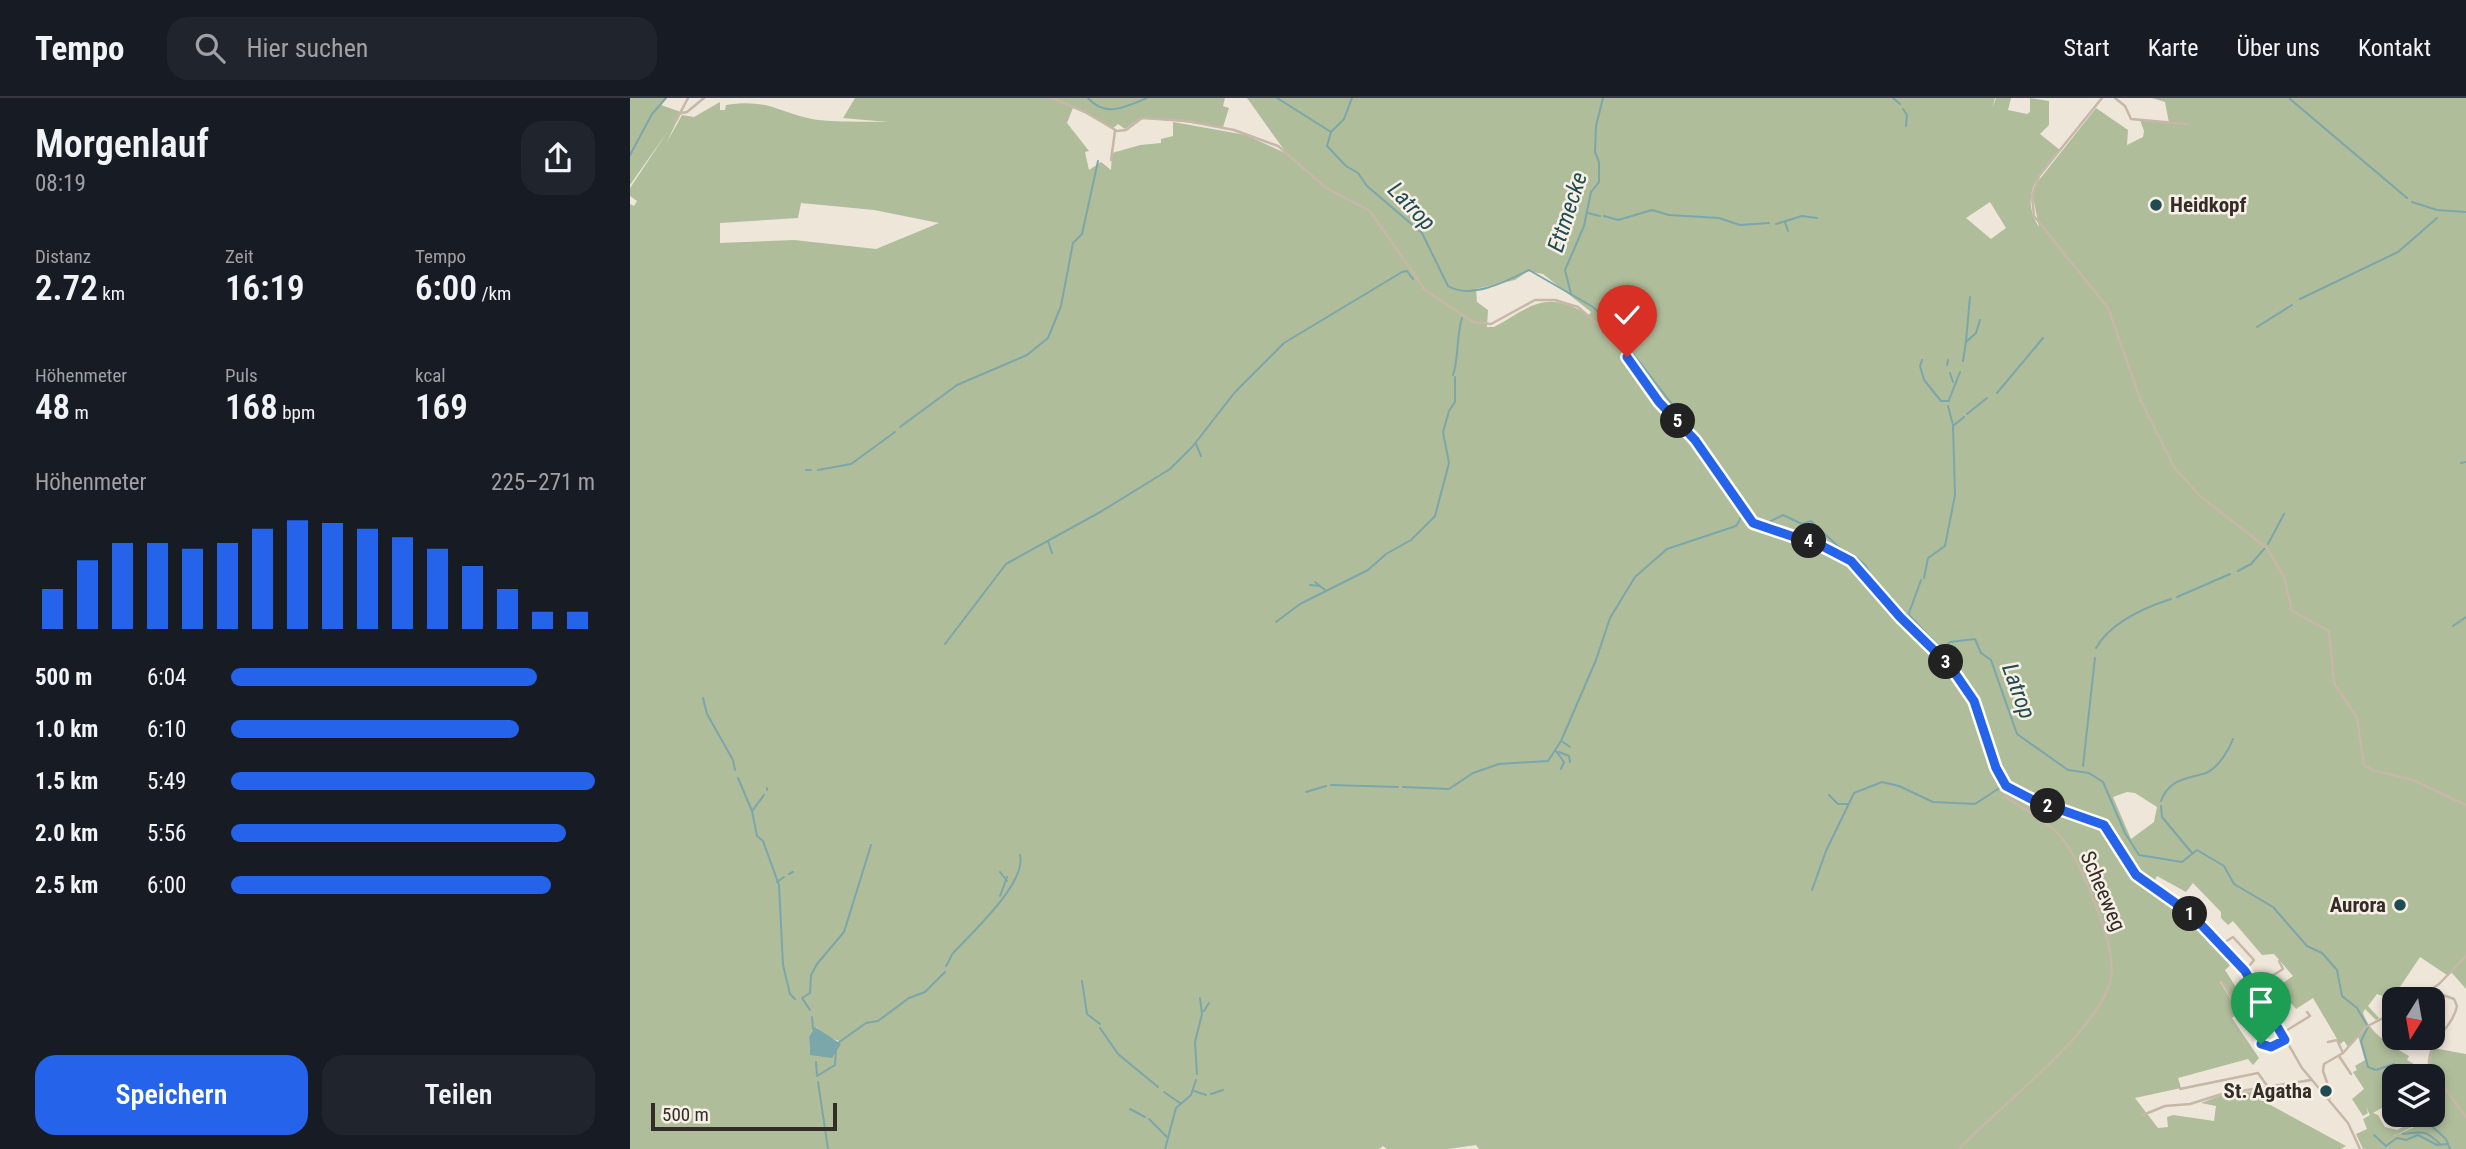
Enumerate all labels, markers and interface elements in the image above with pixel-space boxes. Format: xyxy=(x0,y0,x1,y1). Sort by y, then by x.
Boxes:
search box xyxy=(167,17,657,80)
text: Tempo xyxy=(35,29,125,68)
icon: search xyxy=(191,29,229,67)
text: Hier suchen xyxy=(247,33,368,63)
text: Start xyxy=(2064,34,2110,62)
text: Karte xyxy=(2148,34,2198,62)
text: Über uns xyxy=(2236,34,2320,62)
text: Kontakt xyxy=(2358,34,2431,62)
button: share xyxy=(521,121,595,195)
text: Morgenlauf xyxy=(35,122,209,166)
water label: Ettmecke xyxy=(1542,169,1593,255)
text: 08:19 xyxy=(35,170,86,197)
water label: Latrop xyxy=(1382,177,1441,236)
place label: Heidkopf xyxy=(2170,193,2247,217)
marker: Heidkopf xyxy=(2148,197,2164,213)
text: Distanz xyxy=(35,245,91,268)
text: Zeit xyxy=(225,245,254,268)
text: Tempo xyxy=(415,245,466,268)
text: 2.72 xyxy=(35,268,98,309)
text: 16:19 xyxy=(225,268,305,309)
text: 6:00 xyxy=(415,268,477,309)
text: km xyxy=(98,282,125,305)
text: /km xyxy=(477,282,511,305)
pin xyxy=(1597,285,1657,357)
icon: check xyxy=(1608,296,1646,334)
text: Höhenmeter xyxy=(35,364,127,387)
text: Puls xyxy=(225,364,258,387)
text: kcal xyxy=(415,364,446,387)
text: 48 xyxy=(35,387,70,428)
text: 168 xyxy=(225,387,278,428)
text: 169 xyxy=(415,387,468,428)
text: m xyxy=(70,401,89,424)
text: bpm xyxy=(278,401,315,424)
pin: 5 xyxy=(1660,404,1696,438)
text: 5 xyxy=(1673,409,1682,432)
text: Höhenmeter xyxy=(35,469,147,496)
text: 225–271 m xyxy=(491,469,595,496)
pin: 4 xyxy=(1792,524,1826,558)
text: 4 xyxy=(1804,529,1813,552)
pin: 3 xyxy=(1928,644,1964,680)
text: 3 xyxy=(1941,650,1950,673)
water label: Latrop xyxy=(1996,660,2041,722)
text: 500 m xyxy=(35,664,92,691)
text: 6:04 xyxy=(147,664,186,691)
text: 1.0 km xyxy=(35,716,98,743)
text: 6:10 xyxy=(147,716,186,743)
text: 1.5 km xyxy=(35,768,98,795)
text: 5:49 xyxy=(147,768,186,795)
pin: 2 xyxy=(2030,788,2066,824)
text: 2 xyxy=(2043,794,2052,817)
text: 2.0 km xyxy=(35,820,98,847)
text: 5:56 xyxy=(147,820,186,847)
street label: Scheeweg xyxy=(2075,848,2131,934)
text: 2.5 km xyxy=(35,872,98,899)
text: 6:00 xyxy=(147,872,186,899)
place label: Aurora xyxy=(2330,893,2386,917)
pin: 1 xyxy=(2172,896,2208,932)
marker: Aurora xyxy=(2392,897,2408,913)
text: 1 xyxy=(2185,902,2194,925)
pin xyxy=(2231,972,2291,1044)
icon: arrive xyxy=(2242,983,2280,1021)
north arrow xyxy=(2382,987,2445,1050)
map controls xyxy=(2382,987,2445,1127)
button: Speichern xyxy=(35,1055,308,1135)
button: Teilen xyxy=(322,1055,595,1135)
button: layers xyxy=(2382,1064,2445,1127)
place label: St. Agatha xyxy=(2224,1079,2312,1103)
marker: St. Agatha xyxy=(2318,1083,2334,1099)
scale bar xyxy=(651,1100,836,1132)
text: 500 m xyxy=(662,1103,709,1126)

